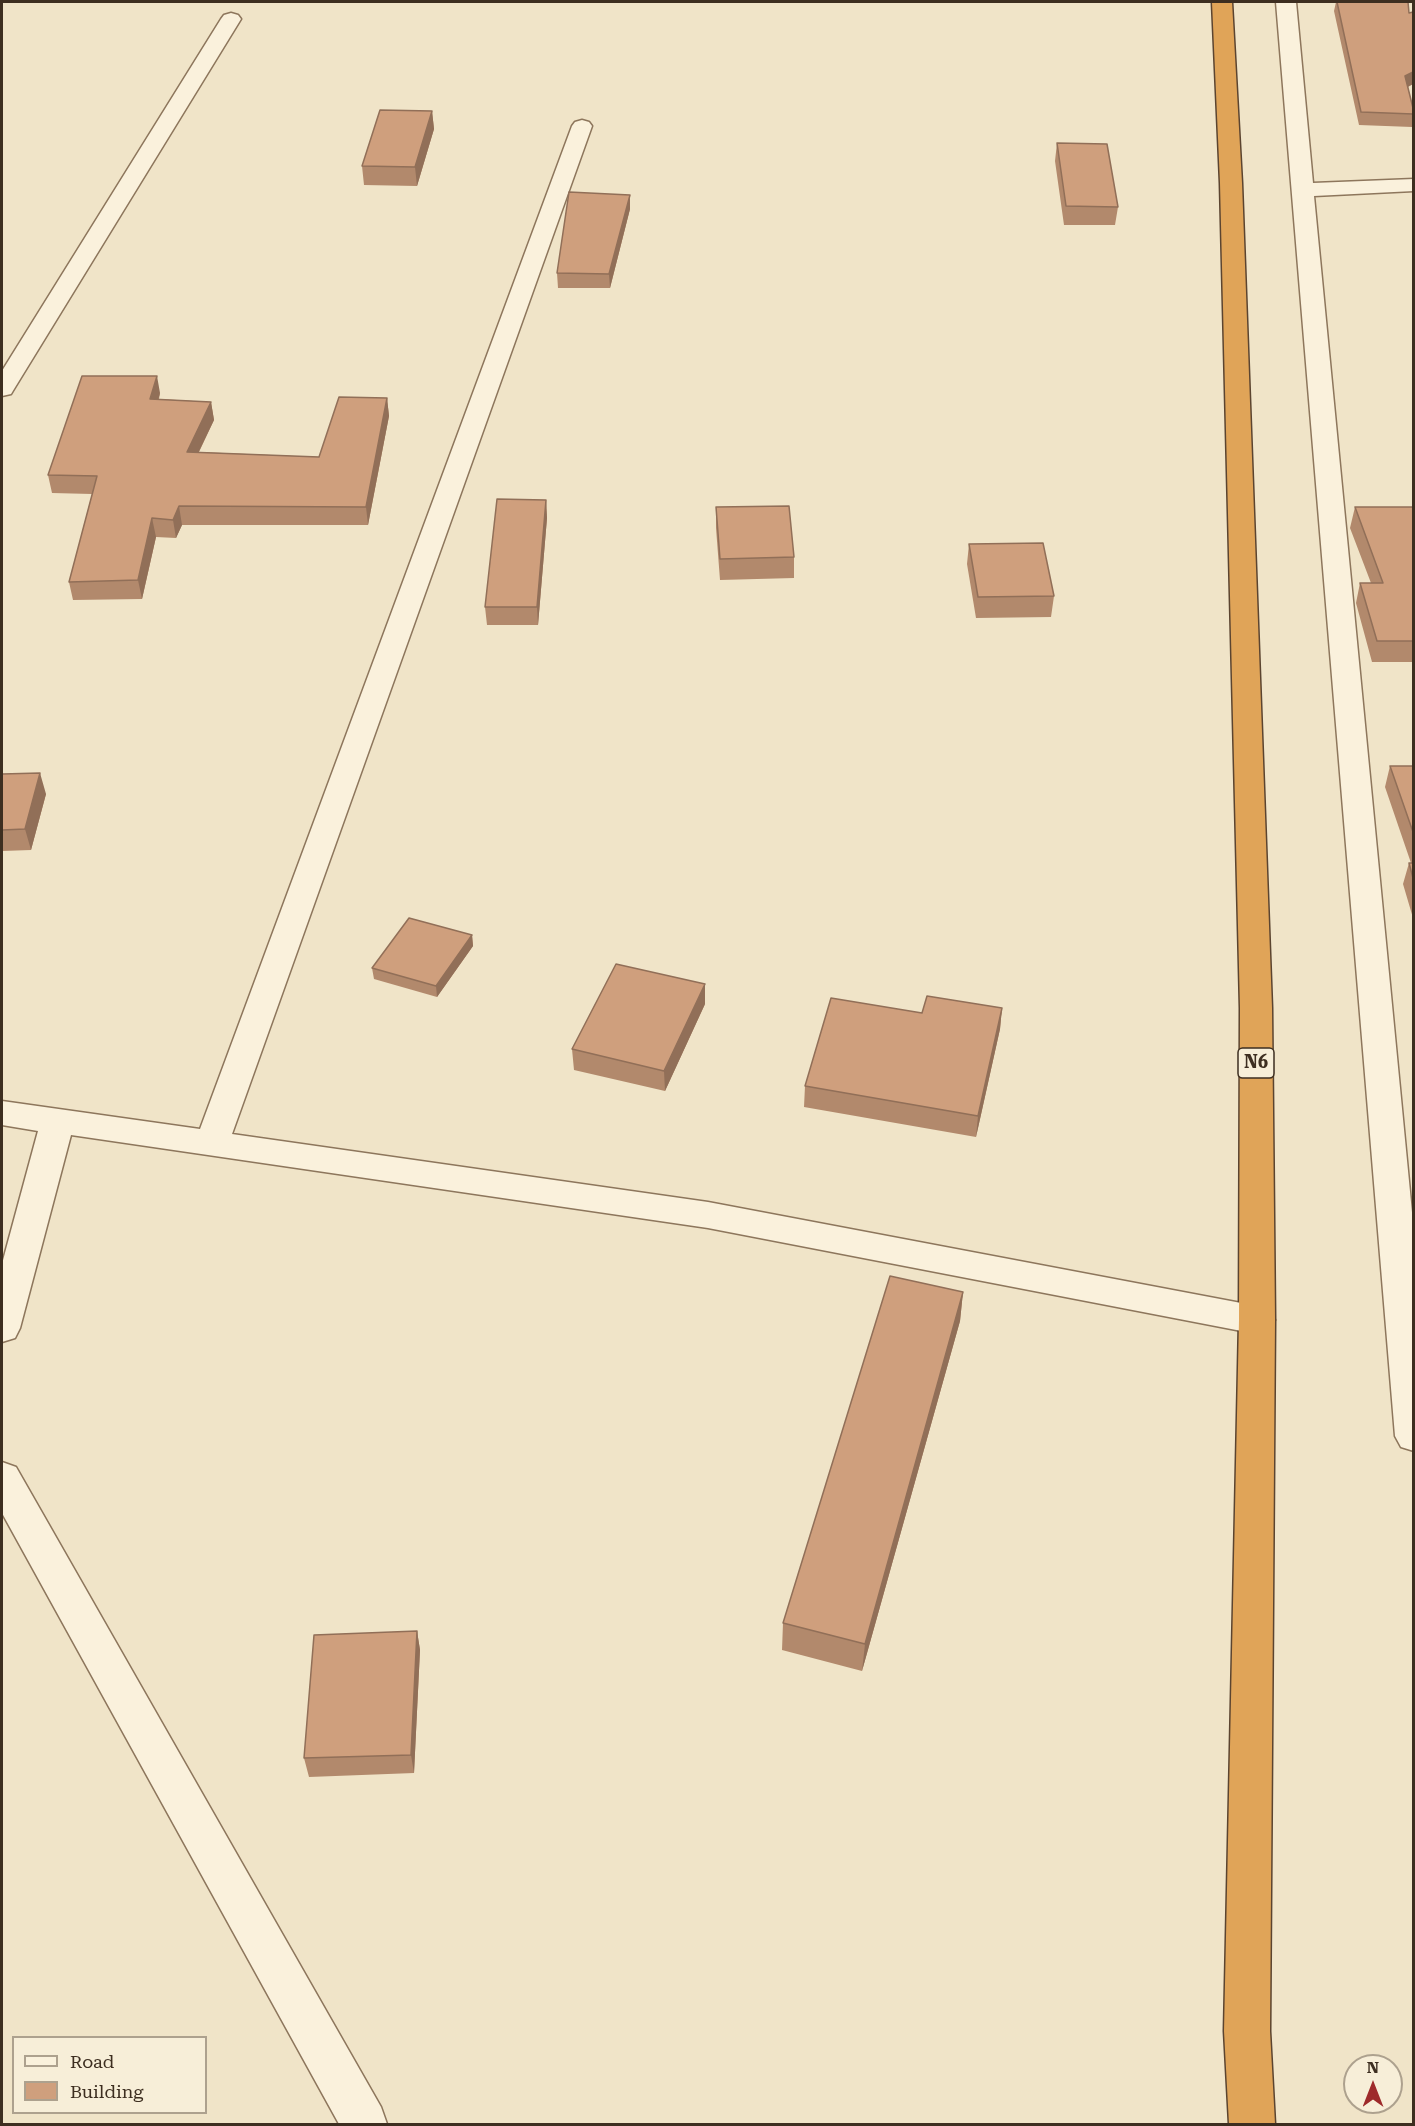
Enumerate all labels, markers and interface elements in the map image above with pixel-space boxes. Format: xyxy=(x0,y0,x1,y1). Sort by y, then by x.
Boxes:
road number: N6 xyxy=(1238,1048,1274,1078)
legend xyxy=(12,2036,207,2114)
text: Road xyxy=(70,2051,114,2072)
north arrow xyxy=(1343,2054,1403,2114)
text: N xyxy=(1367,2058,1379,2077)
text: Building xyxy=(70,2081,144,2102)

